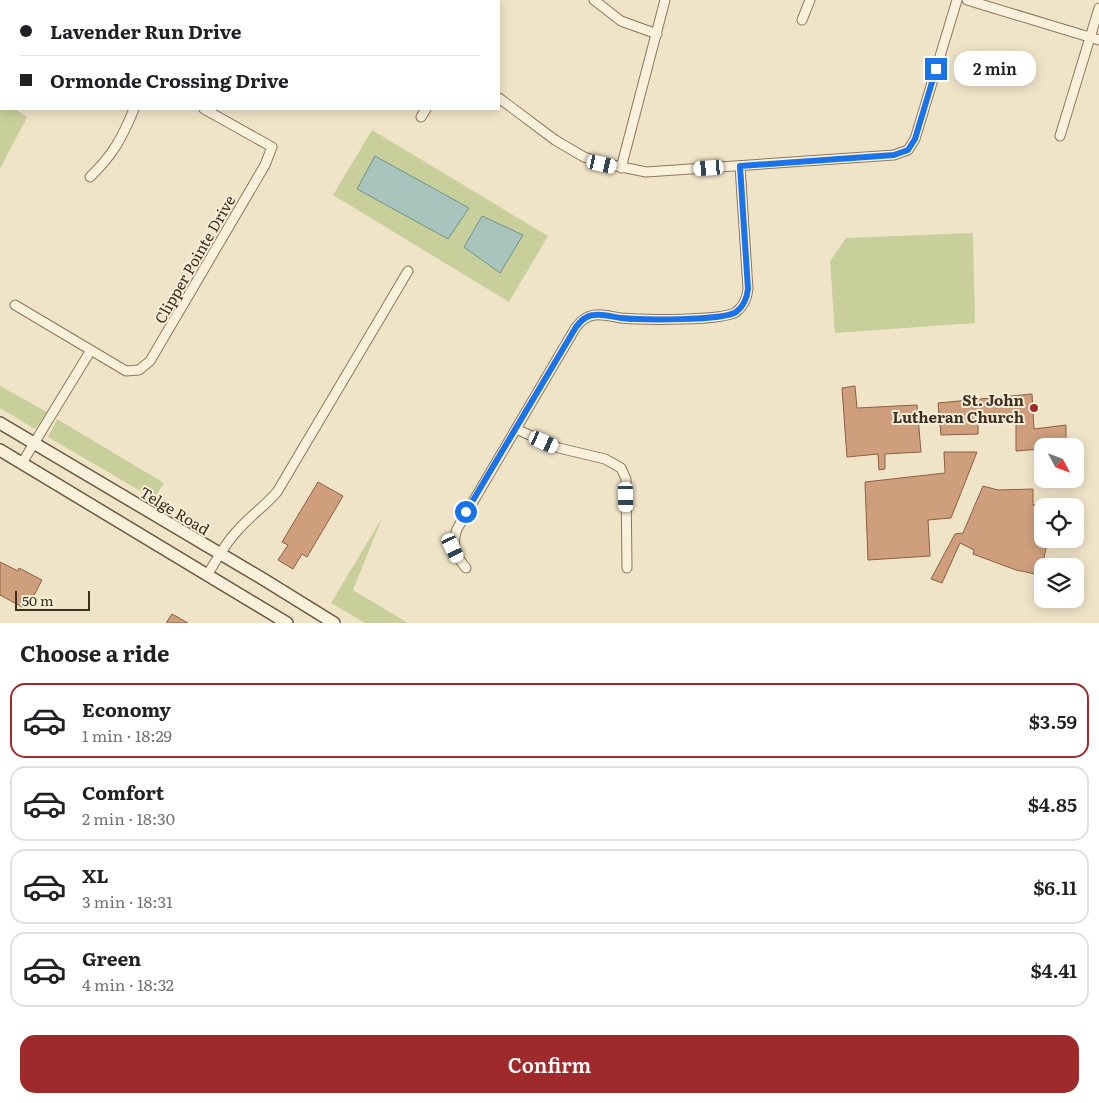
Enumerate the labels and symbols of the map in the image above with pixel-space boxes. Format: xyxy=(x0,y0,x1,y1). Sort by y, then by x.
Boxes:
callout: 2 min xyxy=(954,52,1036,86)
route end xyxy=(925,58,947,80)
car xyxy=(585,153,618,175)
car xyxy=(693,159,724,177)
street label: Clipper Pointe Drive xyxy=(148,190,240,328)
place label: St. John Lutheran Church xyxy=(892,388,1025,428)
marker: St. John Lutheran Church xyxy=(1028,402,1040,414)
car xyxy=(527,429,560,455)
north arrow xyxy=(1034,438,1084,488)
street label: Telge Road xyxy=(136,480,214,540)
car xyxy=(618,482,633,512)
route start xyxy=(455,501,477,523)
car xyxy=(439,531,466,565)
scale bar xyxy=(15,588,90,611)

